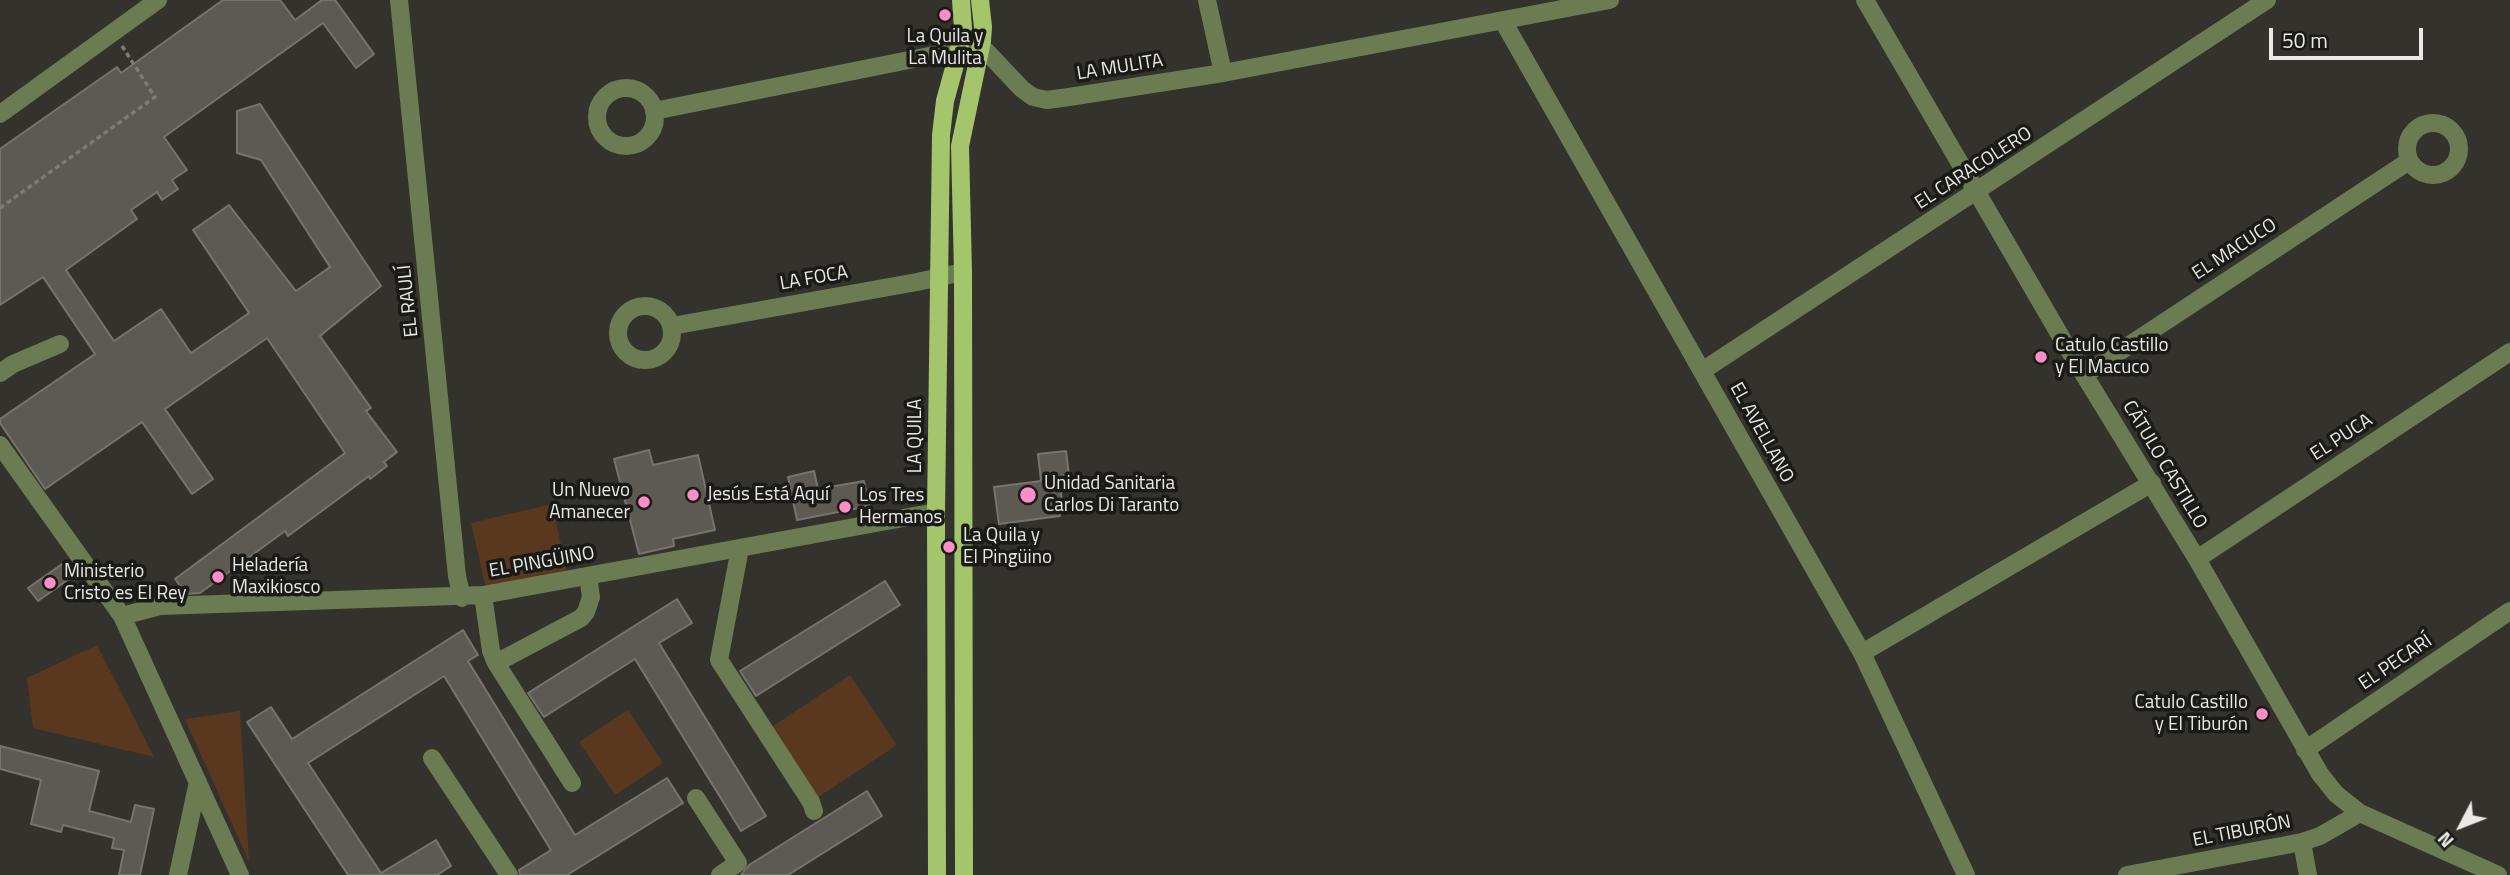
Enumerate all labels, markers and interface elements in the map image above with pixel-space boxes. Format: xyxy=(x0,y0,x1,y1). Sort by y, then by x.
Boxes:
marker: La Quila y La Mulita xyxy=(937,7,953,23)
scale bar xyxy=(2272,14,2426,58)
text: 50 m xyxy=(2282,24,2328,56)
place label: La Quila y La Mulita xyxy=(907,26,983,70)
street label: LA MULITA xyxy=(1075,50,1165,86)
street label: EL CARACOLERO xyxy=(1911,123,2037,215)
street label: EL MACUCO xyxy=(2189,214,2281,286)
street label: LA FOCA xyxy=(778,262,850,296)
street label: EL RAULÍ xyxy=(394,264,424,338)
place label: Catulo Castillo y El Macuco xyxy=(2055,335,2169,379)
marker: Catulo Castillo y El Macuco xyxy=(2033,349,2049,365)
street label: EL AVELLANO xyxy=(1724,379,1798,487)
street label: CÁTULO CASTILLO xyxy=(2117,397,2211,533)
street label: LA QUILA xyxy=(905,399,927,473)
street label: EL PUCA xyxy=(2307,410,2377,466)
place label: Unidad Sanitaria Carlos Di Taranto xyxy=(1044,473,1179,517)
place label: Un Nuevo Amanecer xyxy=(549,480,630,524)
place label: Jesús Está Aquí xyxy=(707,484,829,506)
place label: Los Tres Hermanos xyxy=(859,485,942,529)
marker: Unidad Sanitaria Carlos Di Taranto xyxy=(1018,485,1038,505)
marker: Jesús Está Aquí xyxy=(685,487,701,503)
marker: Un Nuevo Amanecer xyxy=(636,494,652,510)
marker: Los Tres Hermanos xyxy=(837,499,853,515)
place label: La Quila y El Pingüino xyxy=(963,525,1052,569)
marker: La Quila y El Pingüino xyxy=(941,539,957,555)
street label: EL PINGÜINO xyxy=(488,543,596,583)
place label: Heladería Maxikiosco xyxy=(232,555,321,599)
place label: Ministerio Cristo es El Rey xyxy=(64,561,187,605)
marker: Heladería Maxikiosco xyxy=(210,569,226,585)
marker: Ministerio Cristo es El Rey xyxy=(42,575,58,591)
street label: EL PECARÍ xyxy=(2355,630,2437,696)
place label: Catulo Castillo y El Tiburón xyxy=(2134,692,2248,736)
marker: Catulo Castillo y El Tiburón xyxy=(2254,706,2270,722)
north arrow xyxy=(2426,791,2496,861)
street label: EL TIBURÓN xyxy=(2191,811,2293,853)
text: N xyxy=(2430,826,2460,855)

